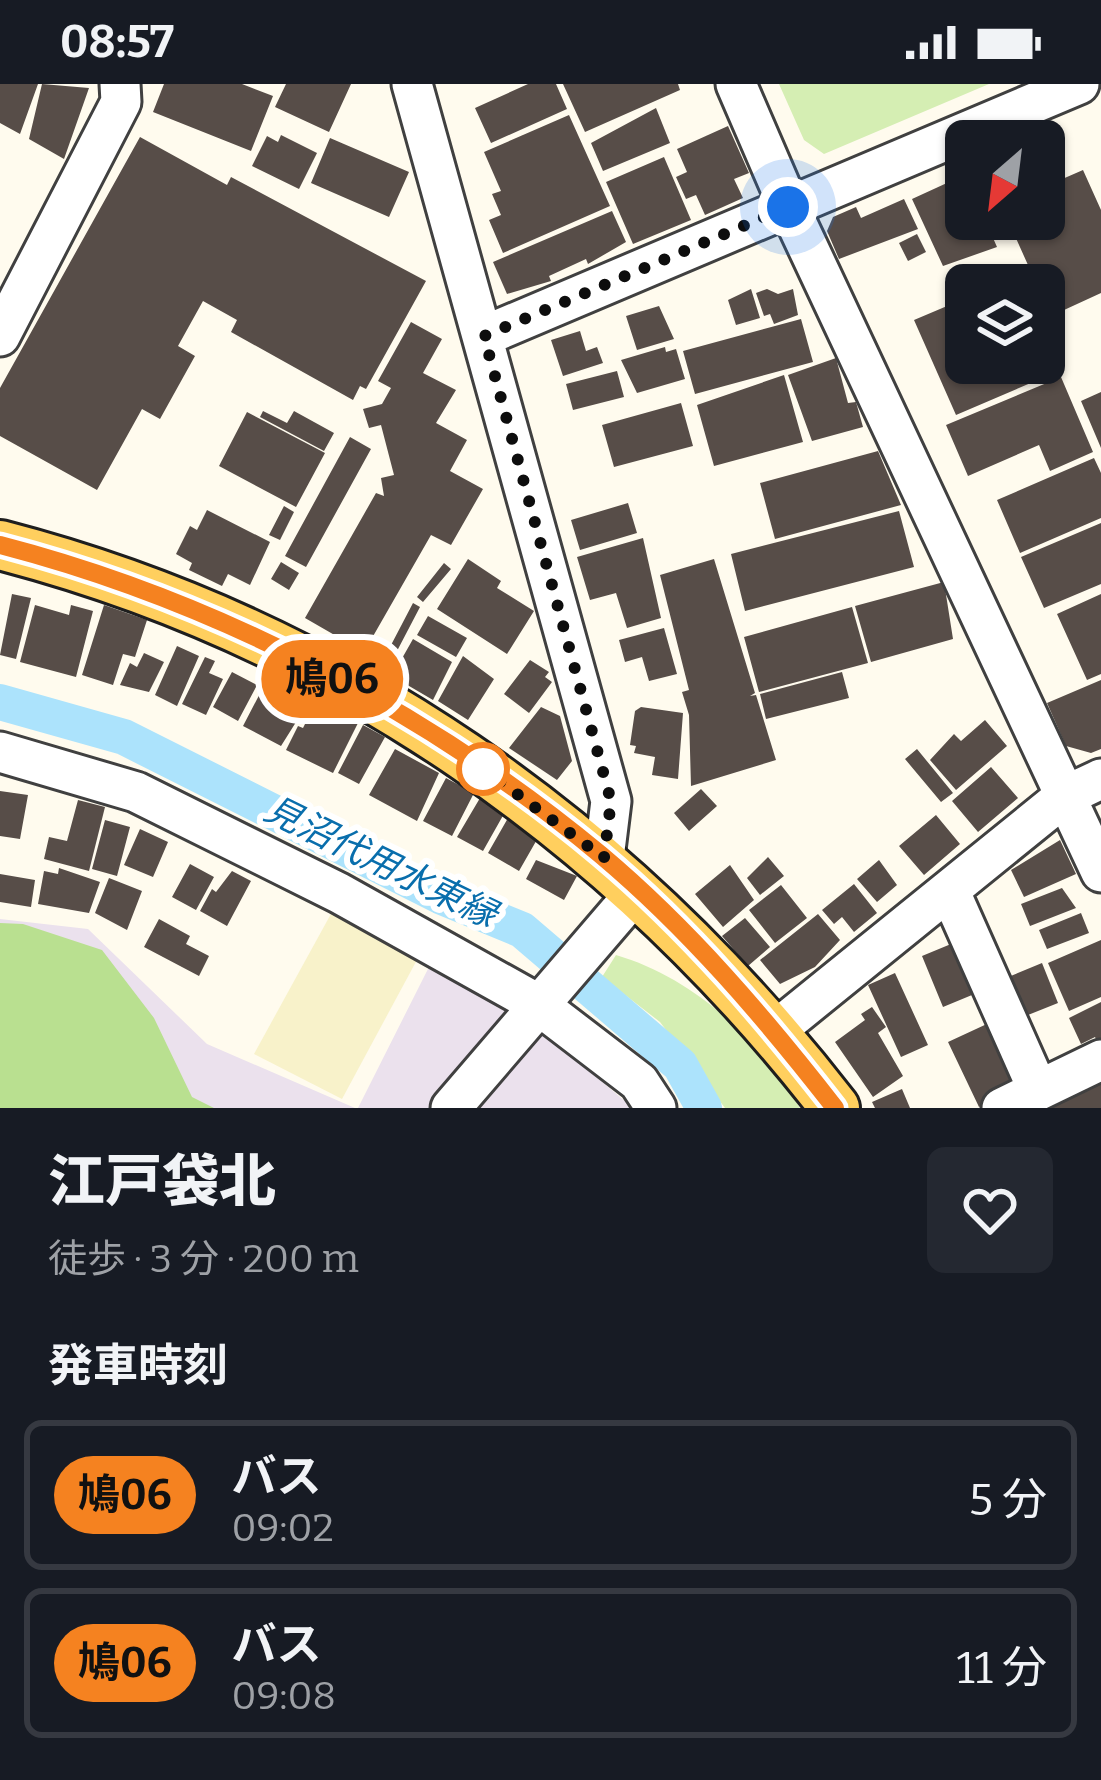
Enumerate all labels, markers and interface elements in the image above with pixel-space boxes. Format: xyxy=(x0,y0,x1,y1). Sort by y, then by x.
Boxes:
text: 08:57 xyxy=(60,15,174,69)
north arrow xyxy=(945,120,1065,240)
map controls xyxy=(945,120,1065,384)
your location xyxy=(758,177,818,237)
button: layers xyxy=(945,264,1065,384)
line badge: 鳩06 xyxy=(263,640,401,718)
text: 鳩06 xyxy=(285,654,379,704)
unlabelled marker xyxy=(458,744,508,794)
water label: 見沼代用水東縁 xyxy=(258,787,507,939)
button: heart xyxy=(927,1147,1053,1273)
text: 江戸袋北 xyxy=(48,1148,276,1216)
text: 徒歩 · 3 分 · 200 m xyxy=(48,1236,359,1282)
text: 発車時刻 xyxy=(48,1339,228,1393)
text: バス xyxy=(232,1450,322,1504)
text: 鳩06 xyxy=(78,1470,172,1520)
text: 5 分 xyxy=(969,1473,1047,1527)
text: 09:02 xyxy=(232,1505,334,1551)
text: バス xyxy=(232,1618,322,1672)
text: 鳩06 xyxy=(78,1638,172,1688)
text: 11 分 xyxy=(956,1641,1047,1695)
text: 09:08 xyxy=(232,1673,336,1719)

